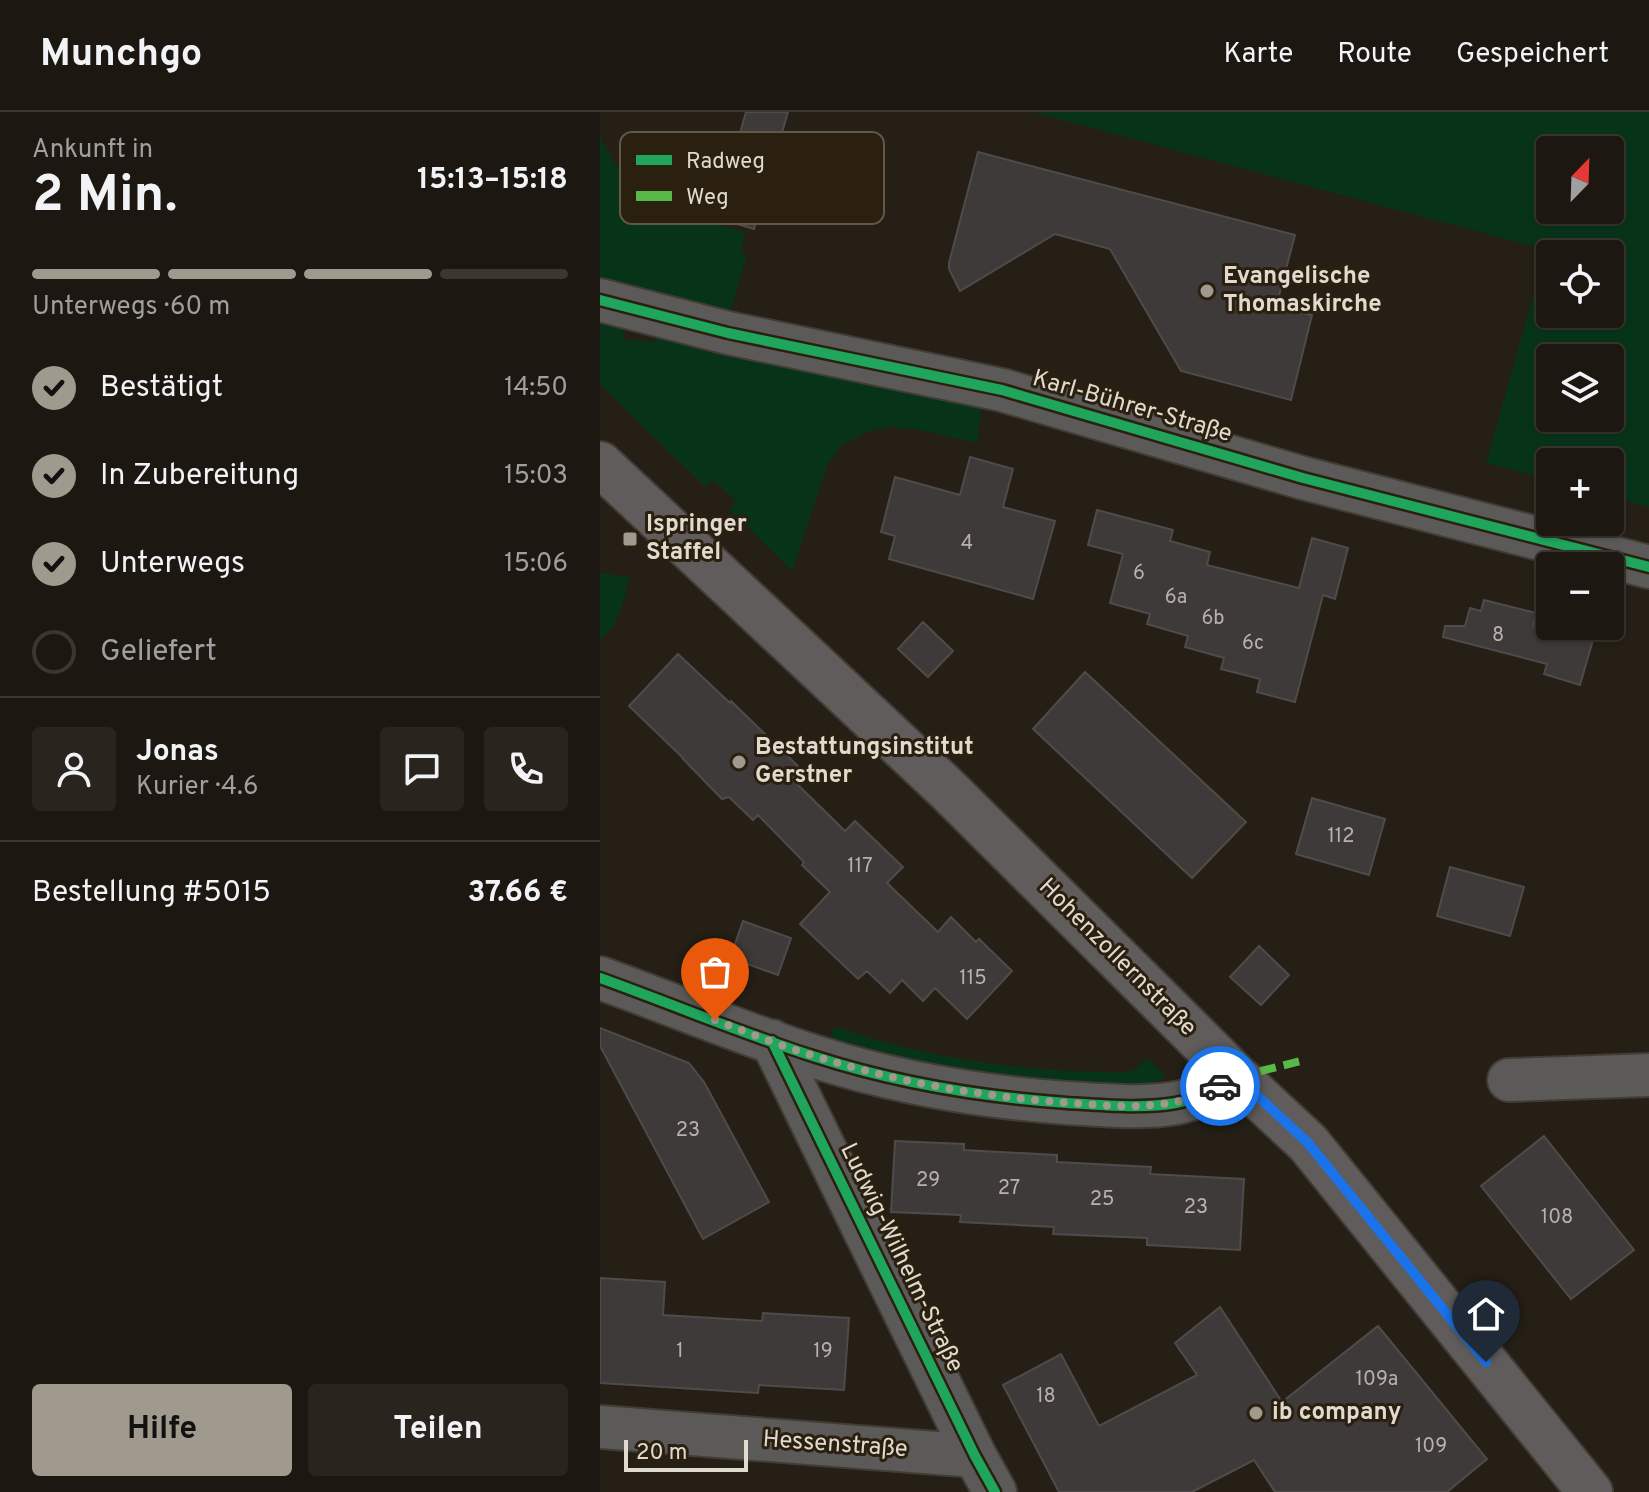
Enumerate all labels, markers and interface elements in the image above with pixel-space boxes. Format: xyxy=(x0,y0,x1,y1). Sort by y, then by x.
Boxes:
text: Munchgo xyxy=(40,31,202,80)
text: Karte xyxy=(1223,37,1293,73)
text: Route xyxy=(1337,37,1412,73)
text: Gespeichert xyxy=(1456,37,1609,73)
legend xyxy=(620,132,884,224)
text: Ankunft in xyxy=(32,134,153,167)
north arrow xyxy=(1536,136,1624,224)
map controls xyxy=(1536,136,1624,640)
text: Radweg xyxy=(686,149,765,176)
text: 15:13–15:18 xyxy=(417,162,568,199)
text: 2 Min. xyxy=(32,164,177,230)
text: Weg xyxy=(686,185,729,212)
button: locate xyxy=(1536,240,1624,328)
place label: Evangelische Thomaskirche xyxy=(1223,262,1382,320)
marker: Evangelische Thomaskirche xyxy=(1198,282,1216,300)
text: Unterwegs · 60 m xyxy=(32,291,230,324)
button: layers xyxy=(1536,344,1624,432)
street label: Karl-Bührer-Straße xyxy=(1029,364,1235,450)
icon: check xyxy=(32,366,76,410)
text: Bestätigt xyxy=(100,370,223,407)
text: 14:50 xyxy=(504,372,568,405)
button: + xyxy=(1536,448,1624,536)
icon: check xyxy=(32,454,76,498)
text: In Zubereitung xyxy=(100,458,299,495)
text: 15:03 xyxy=(504,460,568,493)
place label: Ispringer Staffel xyxy=(646,510,747,568)
marker: Ispringer Staffel xyxy=(621,530,639,548)
house number: 4 xyxy=(961,531,973,557)
icon: check xyxy=(32,542,76,586)
text: Unterwegs xyxy=(100,546,245,583)
text: 15:06 xyxy=(504,548,568,581)
button: − xyxy=(1536,552,1624,640)
house number: 6 xyxy=(1133,561,1145,587)
house number: 6a xyxy=(1165,585,1187,611)
house number: 6b xyxy=(1201,606,1225,632)
house number: 8 xyxy=(1492,623,1504,649)
house number: 6c xyxy=(1242,631,1264,657)
text: Geliefert xyxy=(100,634,217,671)
button: person xyxy=(32,727,116,811)
button: chat xyxy=(380,727,464,811)
button: phone xyxy=(484,727,568,811)
place label: Bestattungsinstitut Gerstner xyxy=(755,733,974,791)
text: Jonas xyxy=(136,734,219,771)
marker: Bestattungsinstitut Gerstner xyxy=(730,753,748,771)
text: Kurier · 4.6 xyxy=(136,771,259,804)
house number: 112 xyxy=(1327,824,1355,850)
house number: 117 xyxy=(847,854,873,880)
street label: Hohenzollernstraße xyxy=(1032,873,1202,1043)
text: Bestellung #5015 xyxy=(32,875,271,912)
text: 37.66 € xyxy=(467,875,568,912)
pin xyxy=(681,938,749,1020)
icon: bag xyxy=(693,950,737,994)
house number: 115 xyxy=(959,966,987,992)
courier xyxy=(1180,1046,1260,1126)
icon: car xyxy=(1198,1064,1242,1108)
house number: 23 xyxy=(676,1118,700,1144)
street label: Ludwig-Wilhelm-Straße xyxy=(832,1138,970,1378)
house number: 29 xyxy=(916,1168,940,1194)
house number: 27 xyxy=(998,1176,1020,1202)
house number: 25 xyxy=(1090,1187,1114,1213)
house number: 23 xyxy=(1184,1195,1208,1221)
house number: 108 xyxy=(1541,1205,1573,1231)
pin xyxy=(1452,1280,1520,1362)
icon: home xyxy=(1464,1292,1508,1336)
house number: 1 xyxy=(676,1339,684,1365)
house number: 19 xyxy=(813,1339,833,1365)
house number: 109a xyxy=(1356,1367,1398,1393)
button: Hilfe xyxy=(32,1384,292,1476)
button: Teilen xyxy=(308,1384,568,1476)
house number: 18 xyxy=(1036,1384,1056,1410)
place label: ib company xyxy=(1272,1398,1401,1428)
marker: ib company xyxy=(1247,1404,1265,1422)
street label: Hessenstraße xyxy=(762,1425,908,1465)
house number: 109 xyxy=(1415,1434,1447,1460)
scale bar xyxy=(624,1436,748,1472)
text: 20 m xyxy=(636,1440,687,1467)

